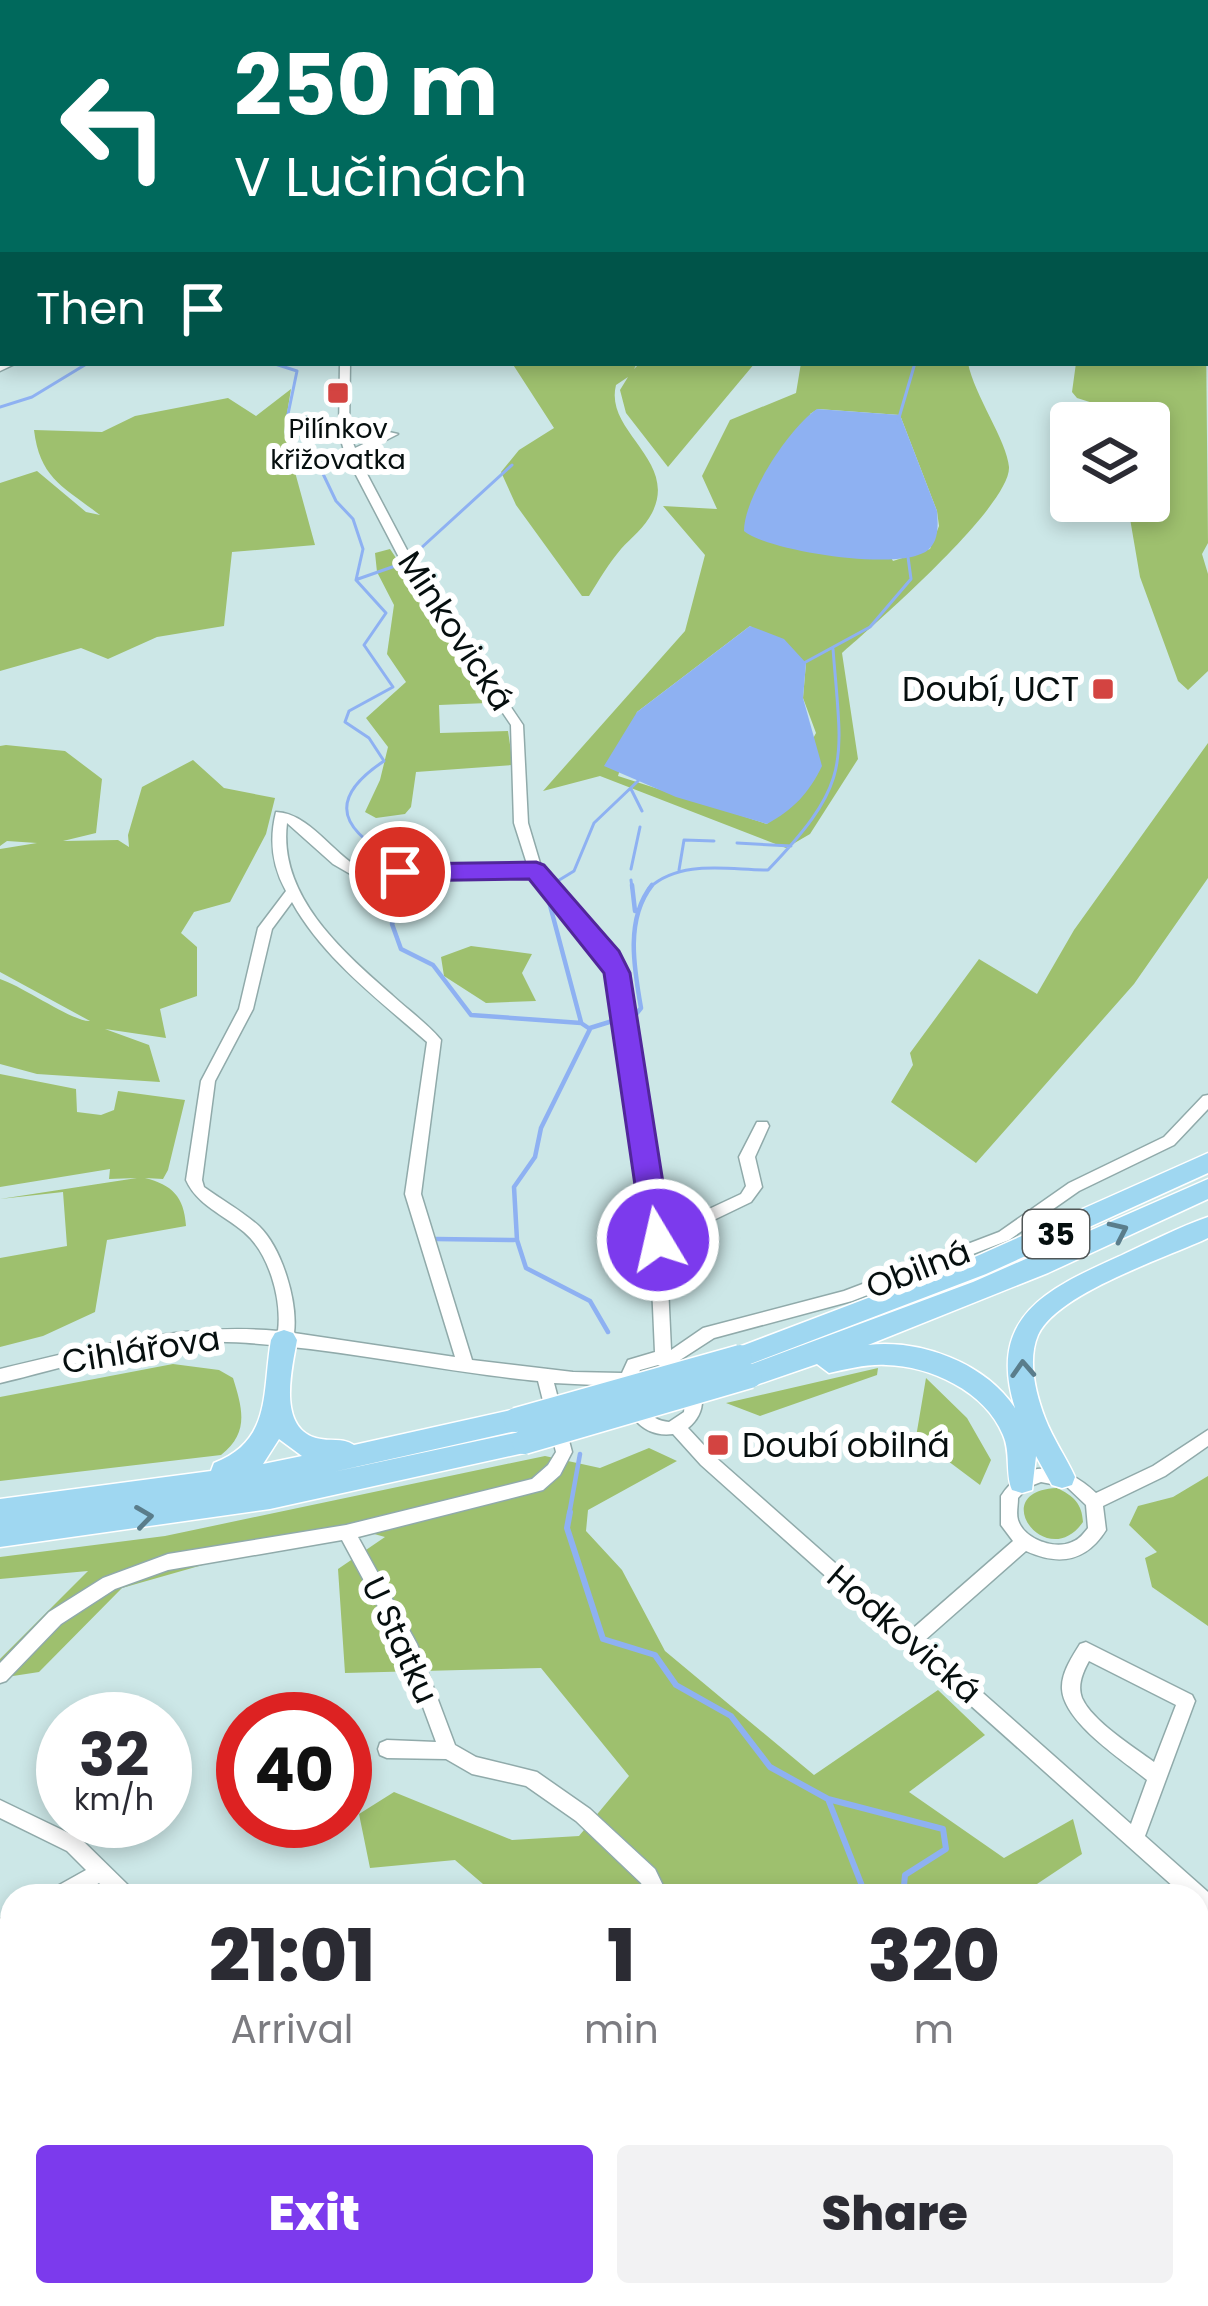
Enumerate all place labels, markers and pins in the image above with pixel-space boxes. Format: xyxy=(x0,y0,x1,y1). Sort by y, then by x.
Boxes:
marker: Pilínkov křižovatka xyxy=(325,380,351,406)
place label: Pilínkov křižovatka xyxy=(270,410,406,478)
place label: Doubí, UCT xyxy=(902,666,1079,713)
marker: Doubí, UCT xyxy=(1090,676,1116,702)
pin xyxy=(349,821,451,923)
place label: Doubí obilná xyxy=(742,1422,950,1469)
marker: Doubí obilná xyxy=(705,1432,731,1458)

